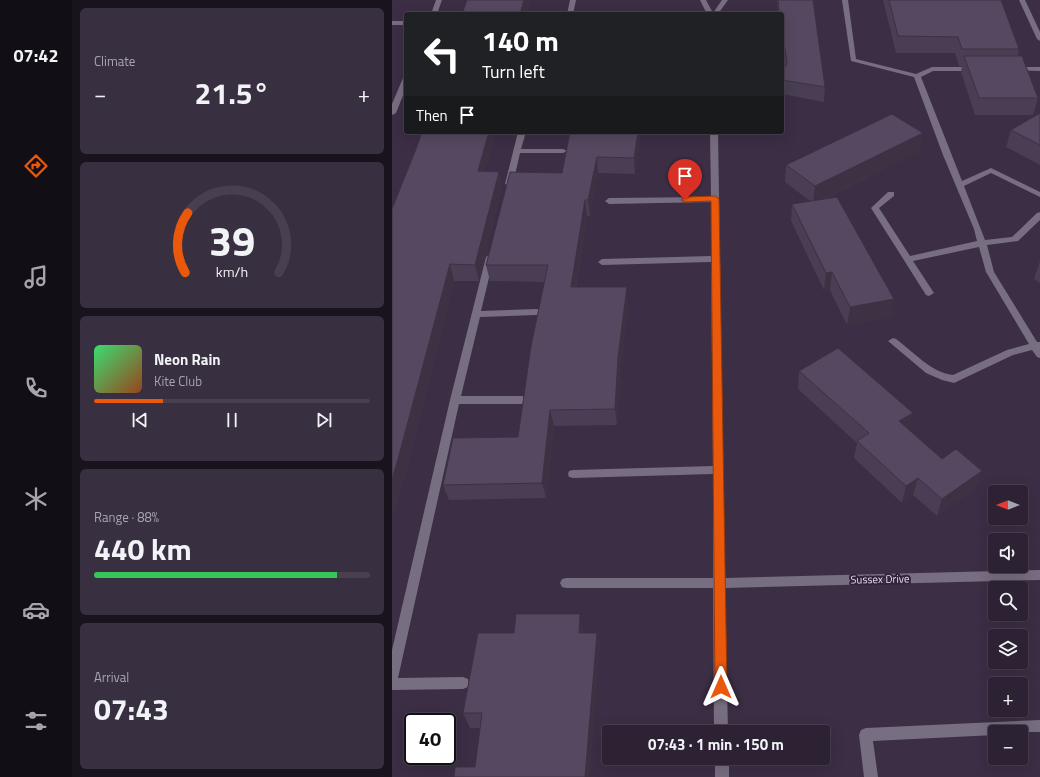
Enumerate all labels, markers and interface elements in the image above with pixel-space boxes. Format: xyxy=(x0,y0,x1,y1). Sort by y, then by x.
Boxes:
text: 140 m xyxy=(482,19,559,62)
icon: left xyxy=(416,28,468,80)
text: 07:42 xyxy=(14,42,58,69)
text: Climate xyxy=(94,51,135,71)
text: Turn left xyxy=(482,58,545,85)
text: 21.5° xyxy=(195,70,269,116)
text: − xyxy=(94,77,106,111)
text: + xyxy=(358,77,370,111)
text: Then xyxy=(416,104,448,127)
icon: arrive xyxy=(456,104,478,126)
icon: directions xyxy=(22,152,50,180)
pin xyxy=(668,159,702,200)
icon: arrive xyxy=(674,165,696,187)
text: 39 xyxy=(209,208,255,271)
text: km/h xyxy=(216,260,248,282)
icon: music xyxy=(22,263,50,291)
text: Neon Rain xyxy=(154,348,221,371)
text: Kite Club xyxy=(154,371,202,391)
icon: phone xyxy=(22,374,50,402)
icon: previous xyxy=(129,409,151,431)
icon: pause xyxy=(221,409,243,431)
icon: next xyxy=(313,409,335,431)
icon: climate xyxy=(22,485,50,513)
north arrow xyxy=(988,485,1028,525)
map controls xyxy=(988,485,1028,765)
text: Range · 88% xyxy=(94,507,159,527)
text: 440 km xyxy=(94,526,192,572)
button: sound xyxy=(988,533,1028,573)
street label: Sussex Drive xyxy=(850,570,910,588)
button: search xyxy=(988,581,1028,621)
icon: car xyxy=(22,596,50,624)
button: layers xyxy=(988,629,1028,669)
position arrow xyxy=(700,666,742,708)
text: Arrival xyxy=(94,667,129,687)
button: + xyxy=(988,677,1028,717)
text: 07:43 xyxy=(94,686,169,732)
icon: filters xyxy=(22,707,50,735)
speed limit sign: 40 xyxy=(404,713,456,765)
button: − xyxy=(988,725,1028,765)
text: 07:43 · 1 min · 150 m xyxy=(648,733,784,756)

